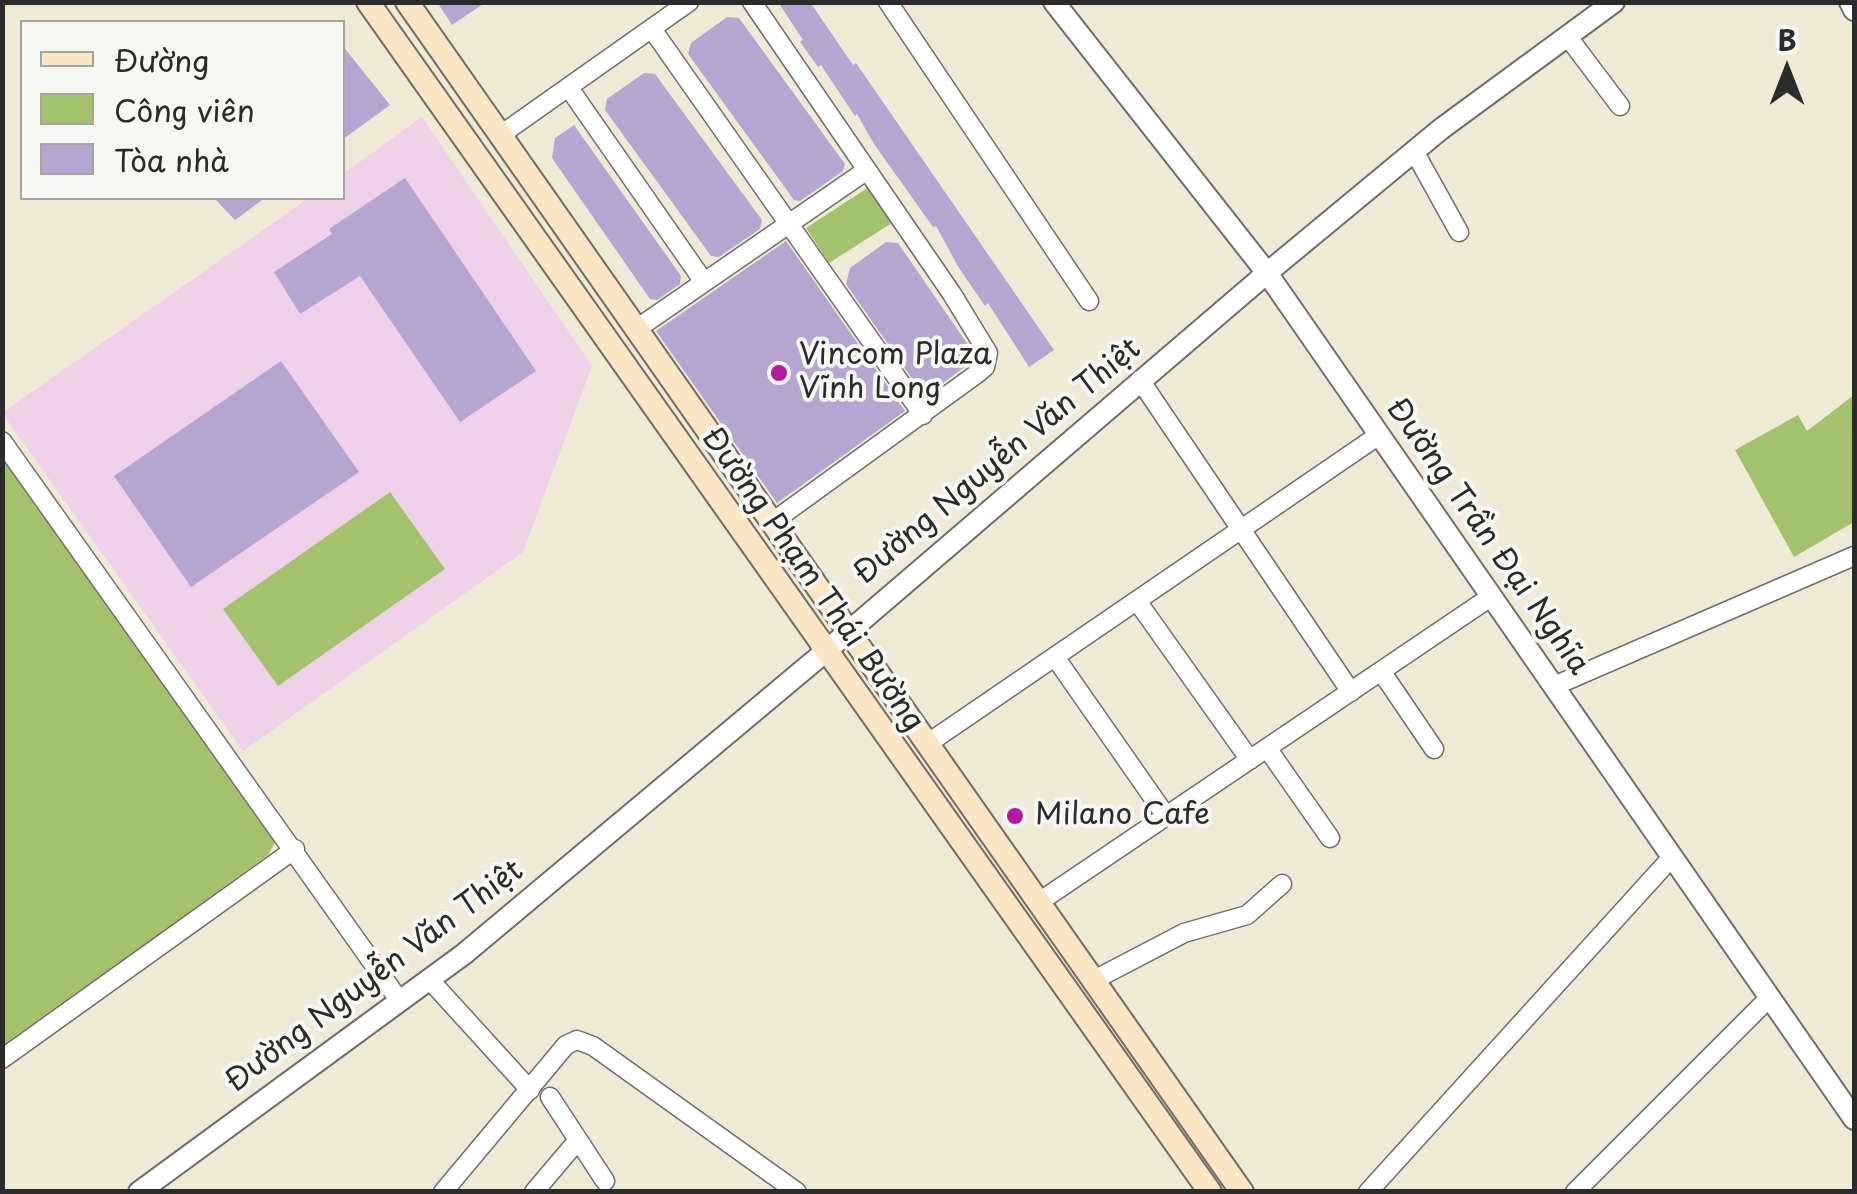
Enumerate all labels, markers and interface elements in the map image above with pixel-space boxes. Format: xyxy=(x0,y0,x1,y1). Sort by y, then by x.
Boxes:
text: B xyxy=(1777,18,1797,61)
legend xyxy=(20,20,345,200)
north arrow xyxy=(1737,20,1837,120)
text: Đường xyxy=(114,37,209,82)
text: Công viên xyxy=(114,87,255,132)
text: Tòa nhà xyxy=(114,137,229,182)
street label: Đường Nguyễn Văn Thiệt xyxy=(847,332,1149,592)
place label: Vincom Plaza Vĩnh Long xyxy=(799,338,992,408)
marker: Vincom Plaza Vĩnh Long xyxy=(768,362,790,384)
street label: Đường Trần Đại Nghĩa xyxy=(1378,392,1596,682)
street label: Đường Phạm Thái Bường xyxy=(693,421,931,739)
place label: Milano Cafe xyxy=(1035,798,1210,834)
marker: Milano Cafe xyxy=(1004,805,1026,827)
street label: Đường Nguyễn Văn Thiệt xyxy=(219,853,531,1101)

